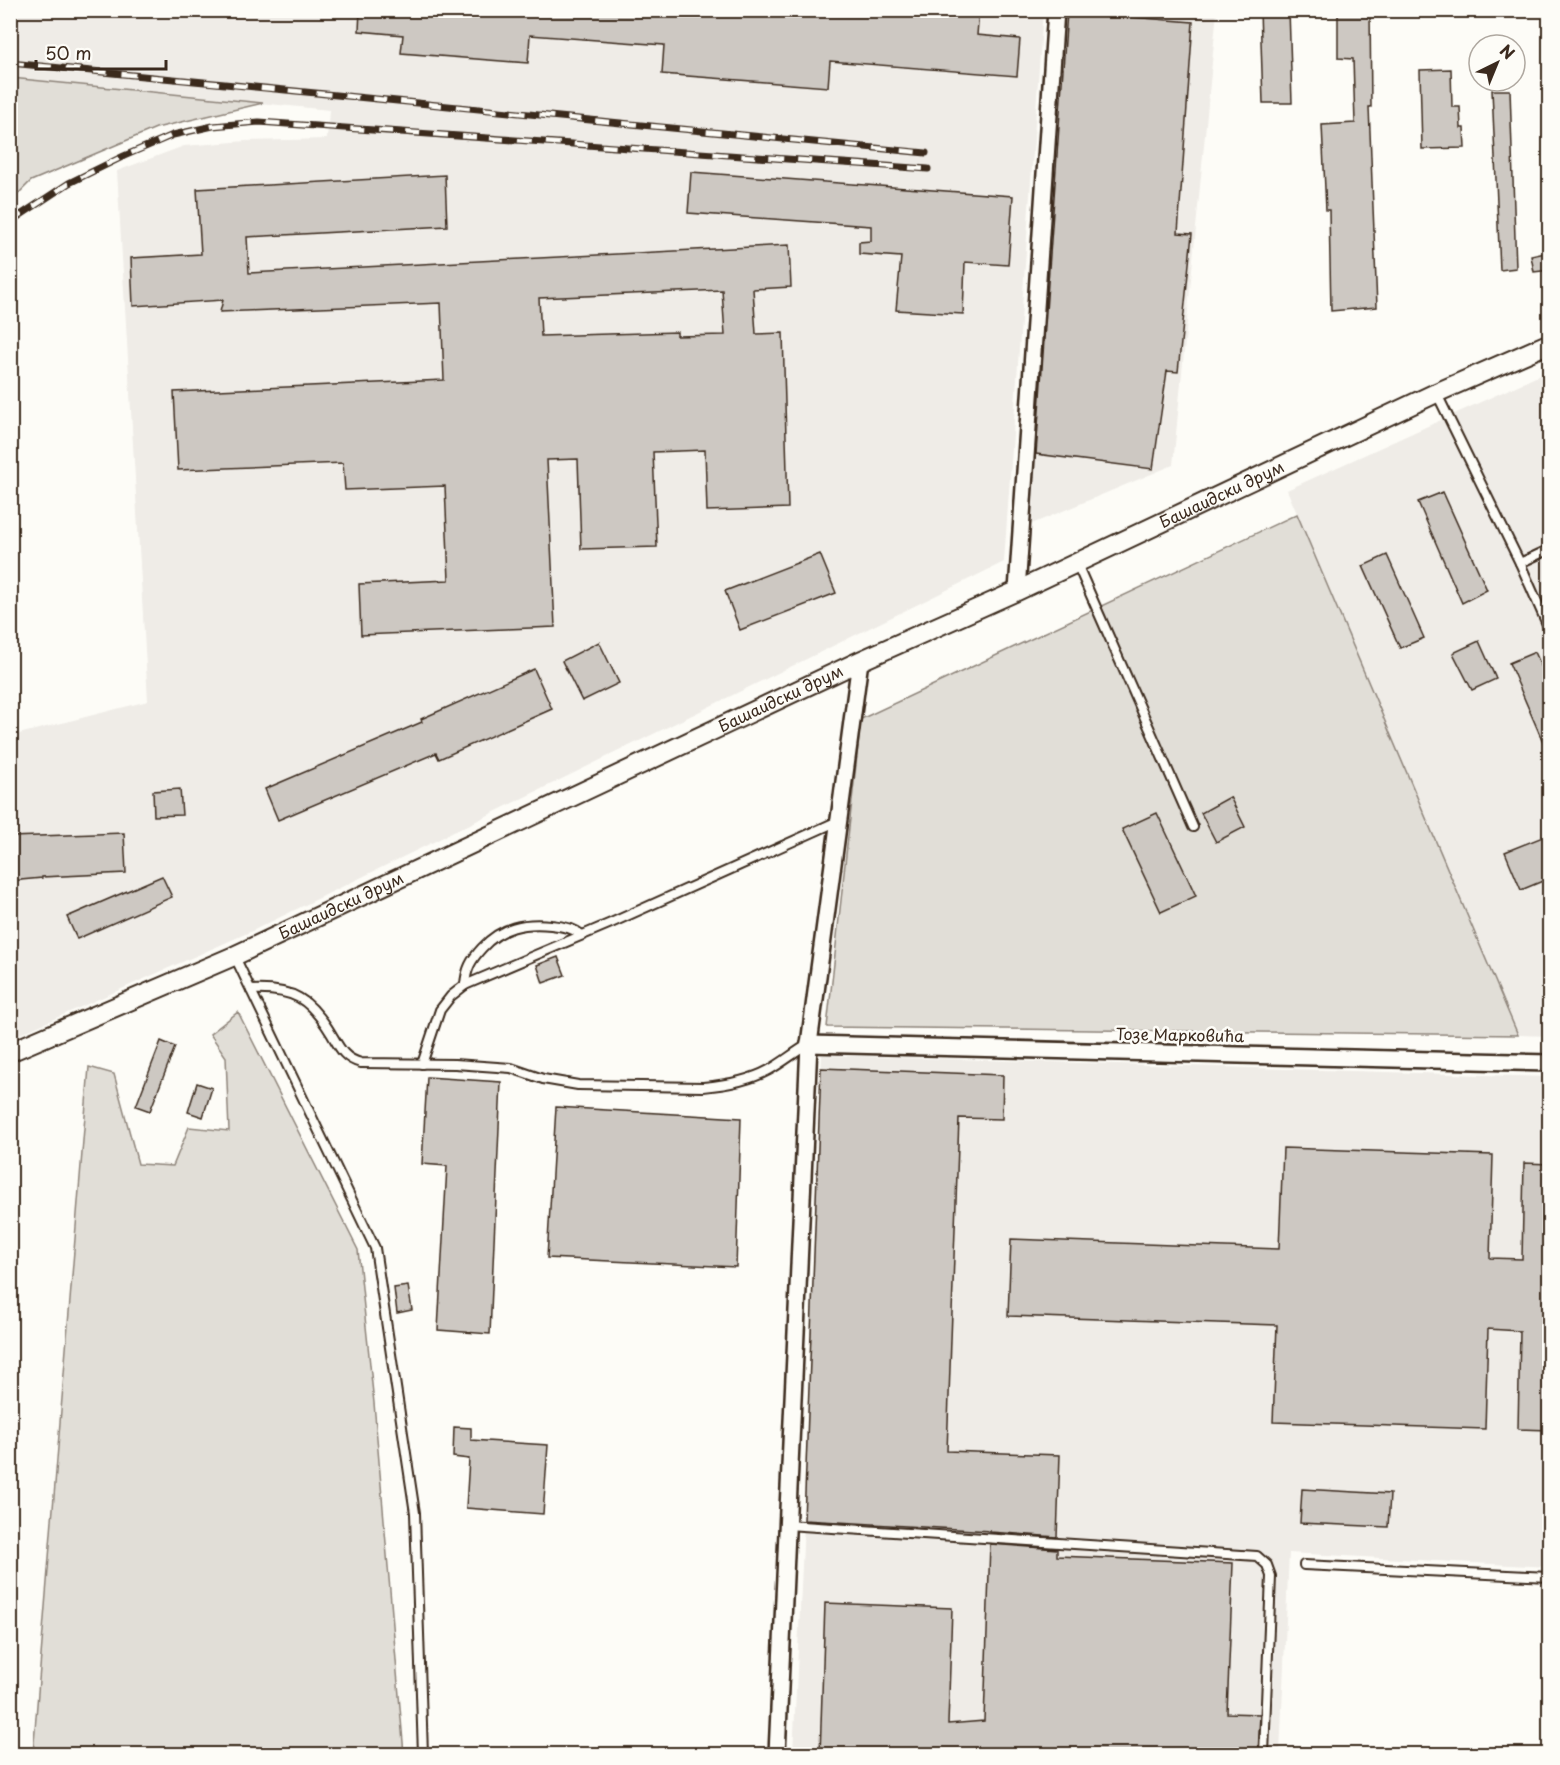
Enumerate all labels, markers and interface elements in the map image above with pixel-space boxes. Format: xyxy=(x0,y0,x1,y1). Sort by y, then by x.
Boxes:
scale bar xyxy=(36,33,166,71)
north arrow xyxy=(1467,33,1527,93)
text: N xyxy=(1495,38,1521,64)
text: 50 m xyxy=(45,39,92,66)
street label: Башаидски друм xyxy=(1155,454,1288,533)
street label: Башаидски друм xyxy=(714,658,847,737)
street label: Башаидски друм xyxy=(274,865,407,944)
street label: Тозе Марковића xyxy=(1116,1021,1244,1047)

